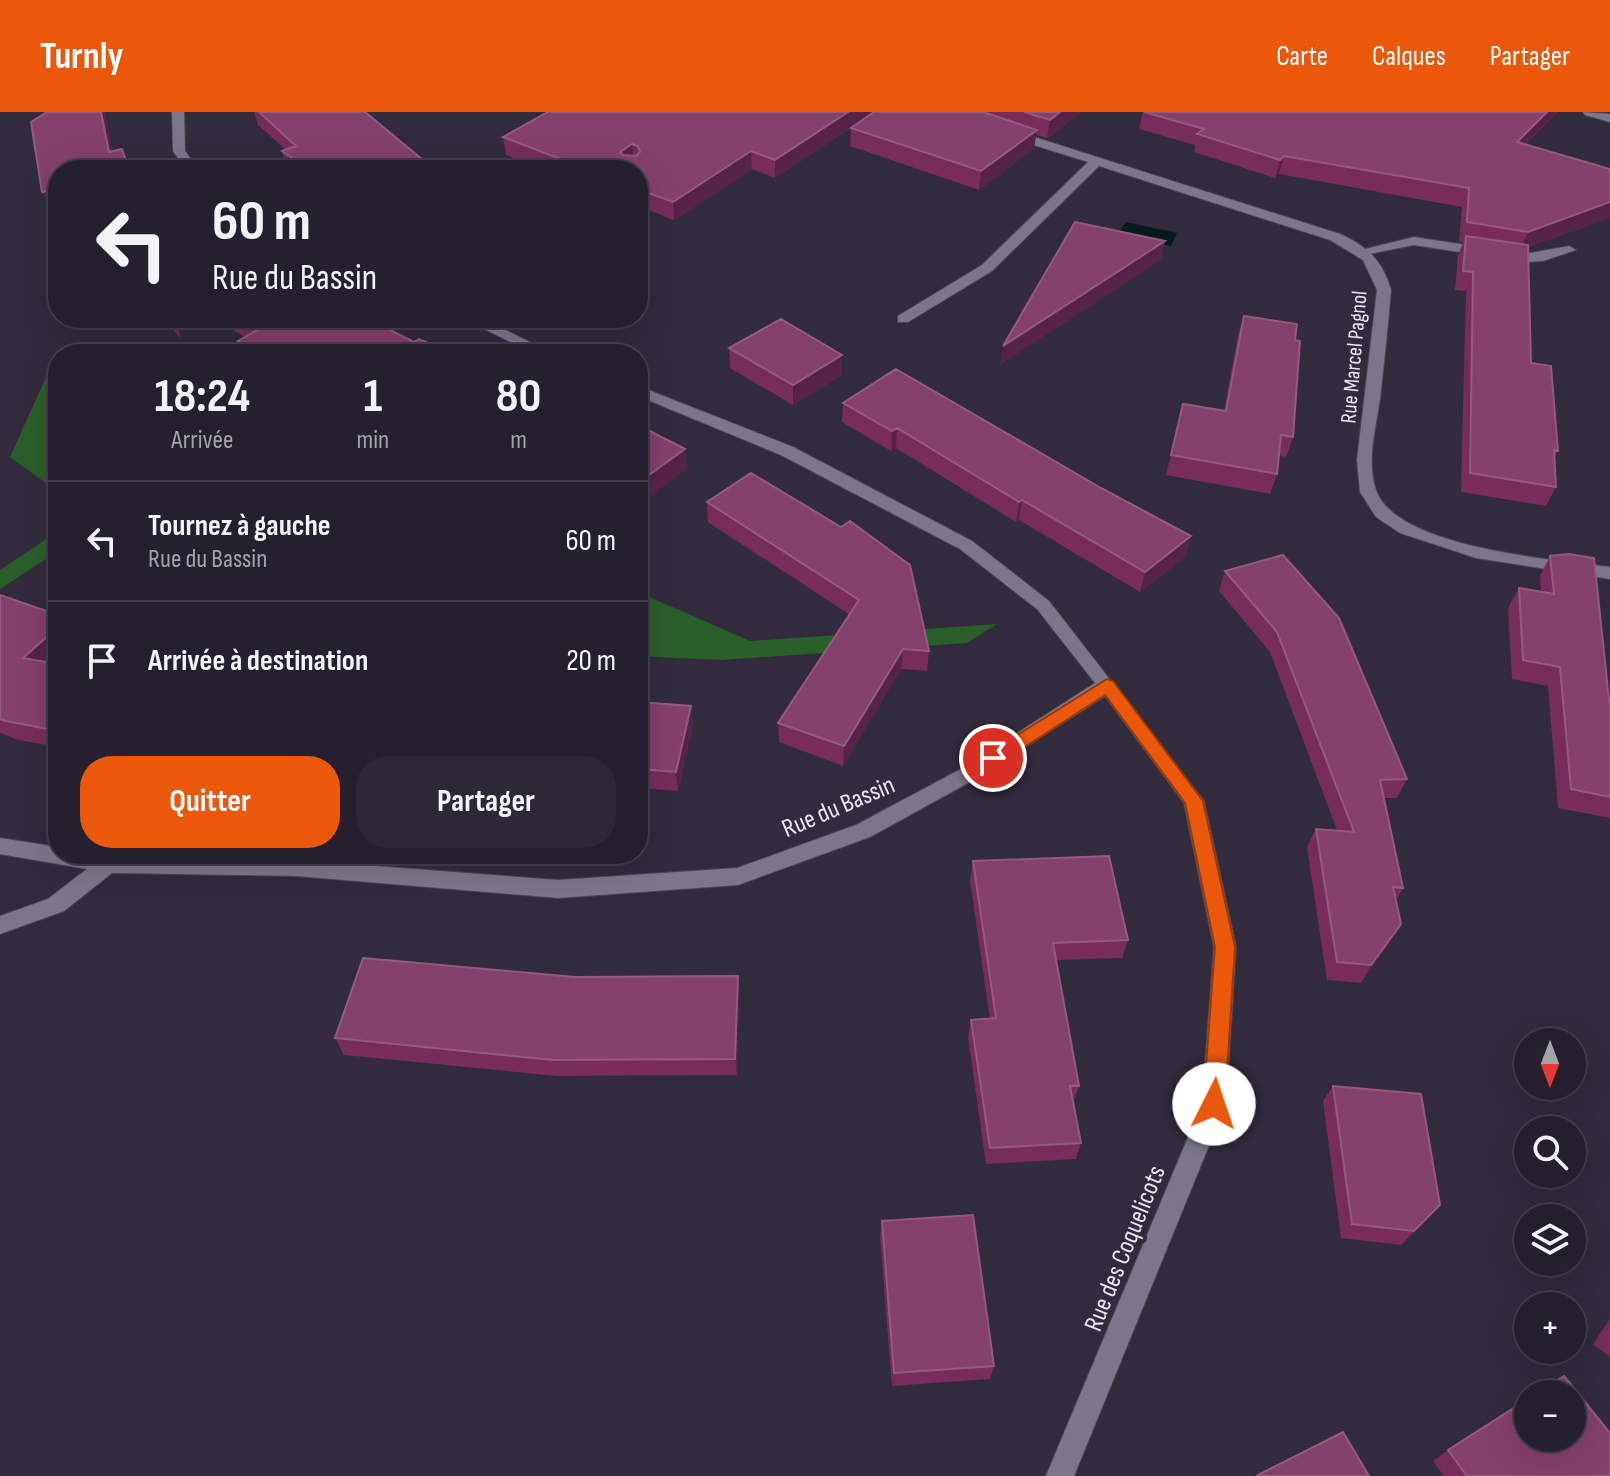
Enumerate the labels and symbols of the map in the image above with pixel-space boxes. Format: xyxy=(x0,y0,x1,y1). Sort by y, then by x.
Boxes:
street label: Rue Marcel Pagnol xyxy=(1335,290,1374,425)
pin xyxy=(959,724,1027,792)
street label: Rue du Bassin xyxy=(778,770,900,845)
north arrow xyxy=(1514,1028,1586,1100)
position arrow xyxy=(1172,1062,1256,1146)
street label: Rue des Coquelicots xyxy=(1078,1161,1173,1336)

